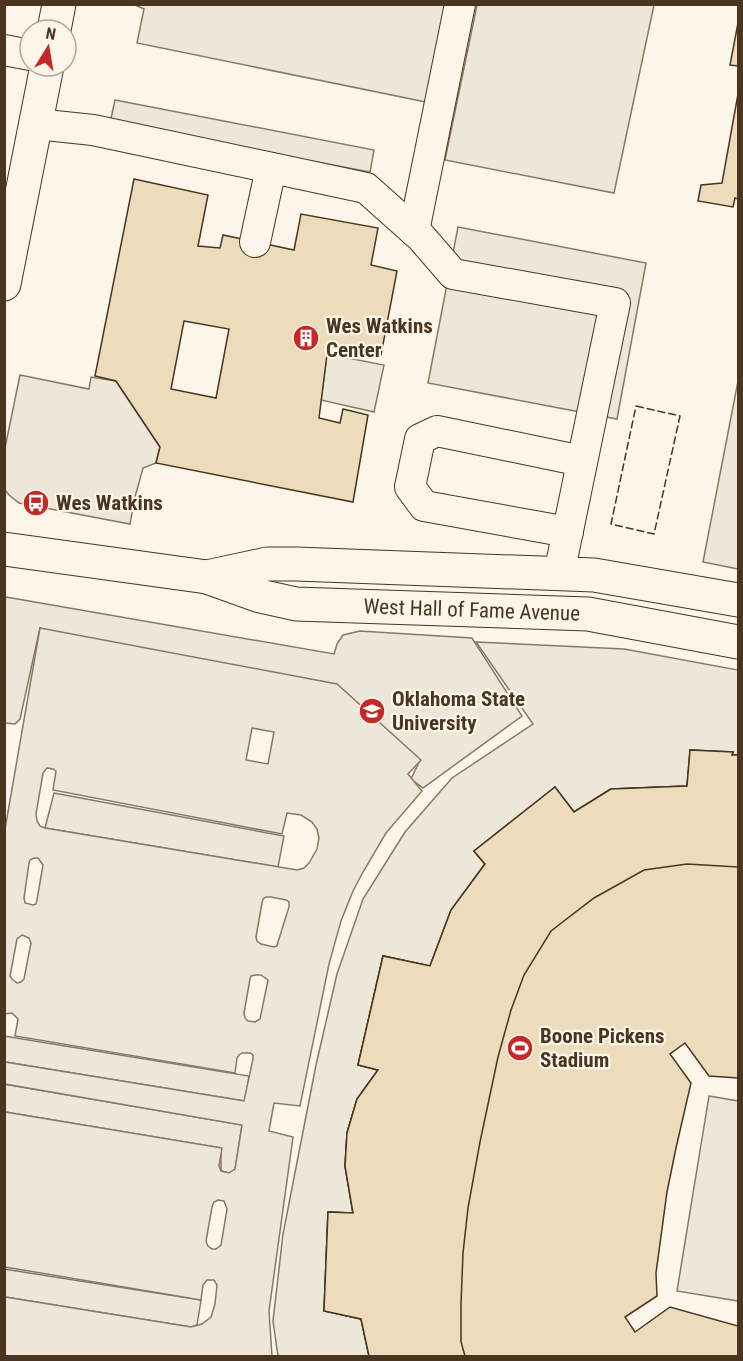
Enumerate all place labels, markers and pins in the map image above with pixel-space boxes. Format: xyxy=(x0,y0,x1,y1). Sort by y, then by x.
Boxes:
place label: Wes Watkins Center xyxy=(326,314,433,362)
building icon: Wes Watkins Center xyxy=(291,323,321,353)
bus stop icon: Wes Watkins xyxy=(21,488,51,518)
place label: Wes Watkins xyxy=(56,491,163,515)
place label: Oklahoma State University xyxy=(392,687,525,735)
school or university icon: Oklahoma State University xyxy=(357,696,387,726)
place label: Boone Pickens Stadium xyxy=(540,1024,665,1072)
sports icon: Boone Pickens Stadium xyxy=(505,1033,535,1063)

